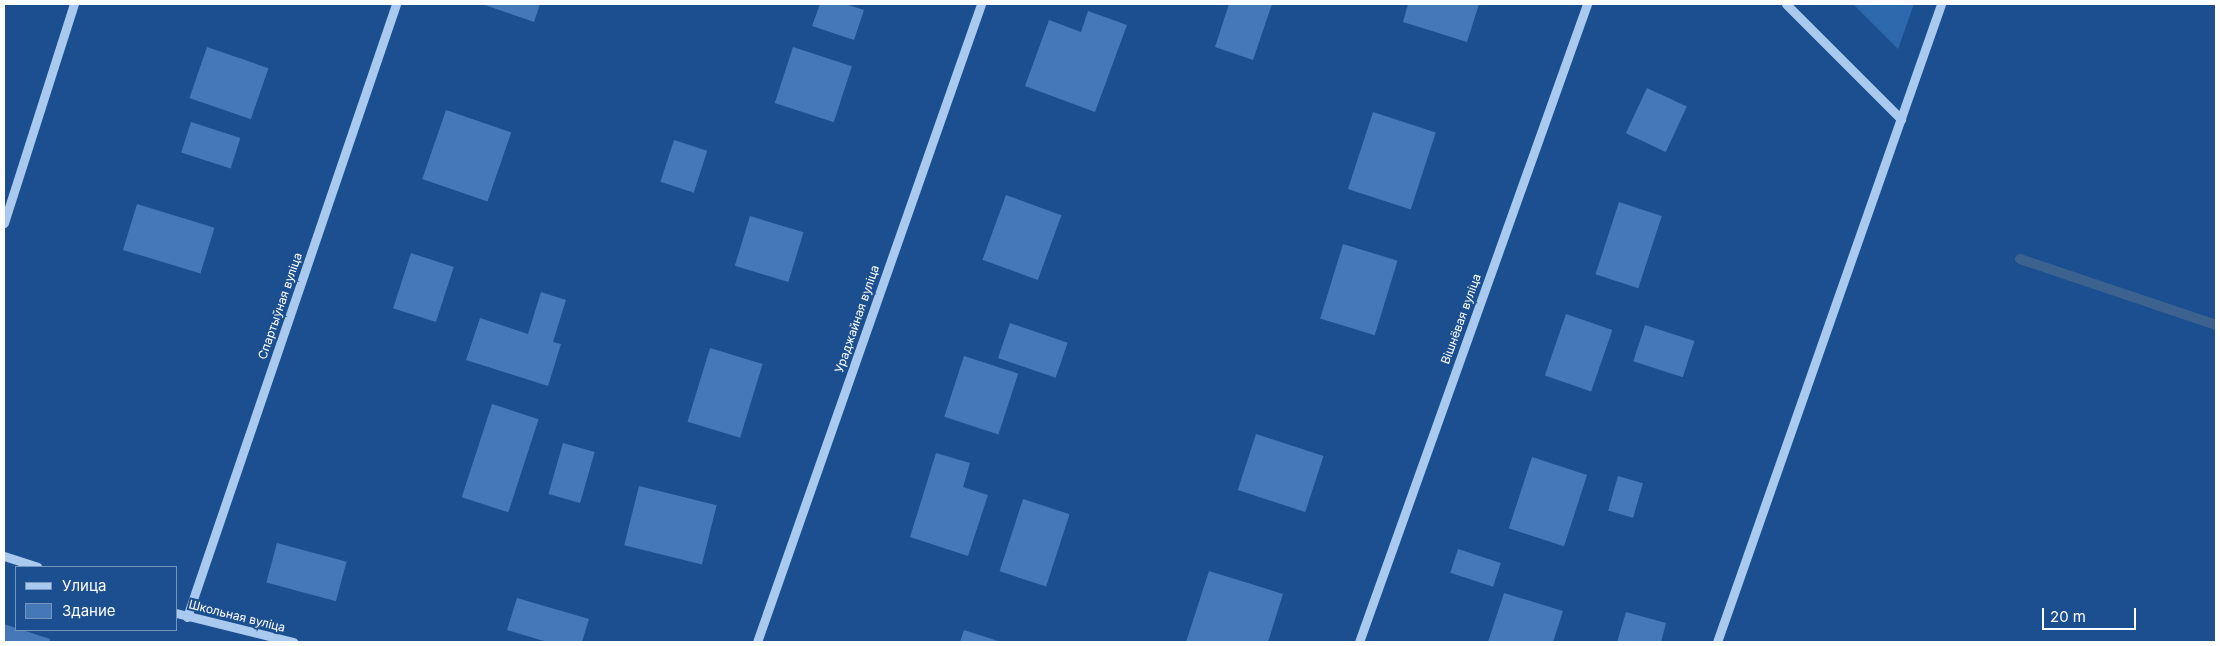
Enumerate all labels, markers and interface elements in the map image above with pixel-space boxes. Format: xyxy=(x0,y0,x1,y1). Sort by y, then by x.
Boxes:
street label: Спартыўная вуліца xyxy=(255,251,305,361)
street label: Ураджайная вуліца xyxy=(832,263,882,375)
street label: Вішнёвая вуліца xyxy=(1438,272,1484,366)
legend xyxy=(15,566,178,631)
text: Улица xyxy=(62,576,106,595)
street label: Школьная вуліца xyxy=(187,597,287,635)
scale bar xyxy=(2045,598,2139,630)
text: Здание xyxy=(62,601,116,620)
text: 20 m xyxy=(2050,607,2086,626)

